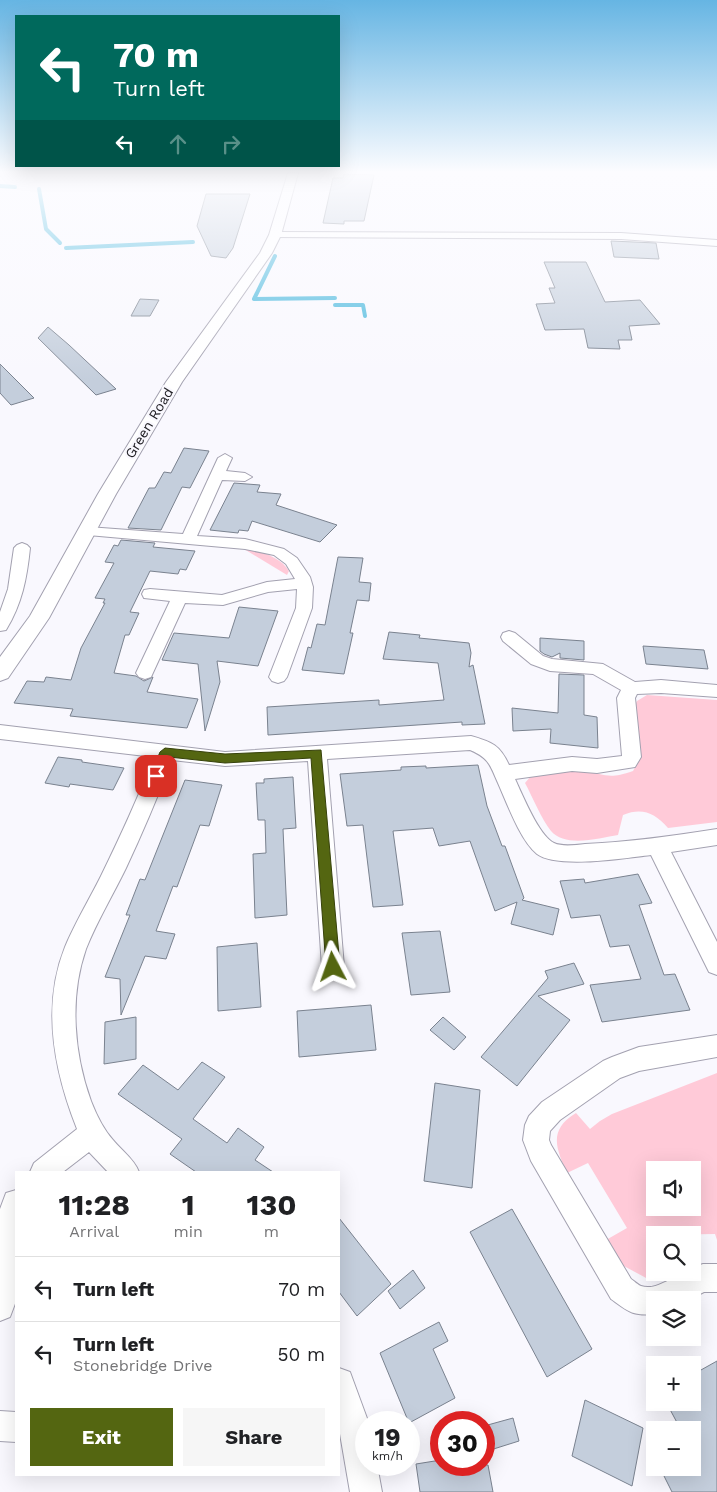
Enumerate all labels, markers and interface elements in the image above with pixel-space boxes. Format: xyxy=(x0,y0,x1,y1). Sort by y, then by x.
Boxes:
text: 70 m xyxy=(113,34,199,76)
icon: left xyxy=(30,35,95,100)
text: Turn left xyxy=(113,76,205,101)
icon: left xyxy=(111,130,139,158)
icon: ahead xyxy=(164,130,192,158)
icon: right xyxy=(217,130,245,158)
street label: Green Road xyxy=(122,385,176,461)
pin xyxy=(135,755,177,797)
icon: arrive xyxy=(142,762,170,790)
position arrow xyxy=(306,940,358,992)
map controls xyxy=(646,1161,701,1476)
button: sound xyxy=(646,1161,701,1216)
text: 11:28 xyxy=(58,1187,130,1222)
text: 1 xyxy=(182,1187,195,1222)
text: 130 xyxy=(246,1187,297,1222)
text: Arrival xyxy=(69,1222,119,1241)
text: min xyxy=(174,1222,203,1241)
text: m xyxy=(264,1222,279,1241)
button: search xyxy=(646,1226,701,1281)
icon: left xyxy=(30,1275,58,1303)
text: Turn left xyxy=(73,1278,154,1301)
text: 70 m xyxy=(278,1278,325,1301)
button: layers xyxy=(646,1291,701,1346)
text: Turn left xyxy=(73,1333,154,1356)
icon: left xyxy=(30,1340,58,1368)
text: 50 m xyxy=(278,1343,325,1366)
text: Stonebridge Drive xyxy=(73,1356,213,1375)
button: + xyxy=(646,1356,701,1411)
button: Exit xyxy=(30,1408,173,1466)
button: Share xyxy=(183,1408,325,1466)
speed limit sign: 30 xyxy=(430,1411,495,1476)
button: − xyxy=(646,1421,701,1476)
text: 19 xyxy=(374,1423,401,1452)
text: km/h xyxy=(372,1449,403,1463)

